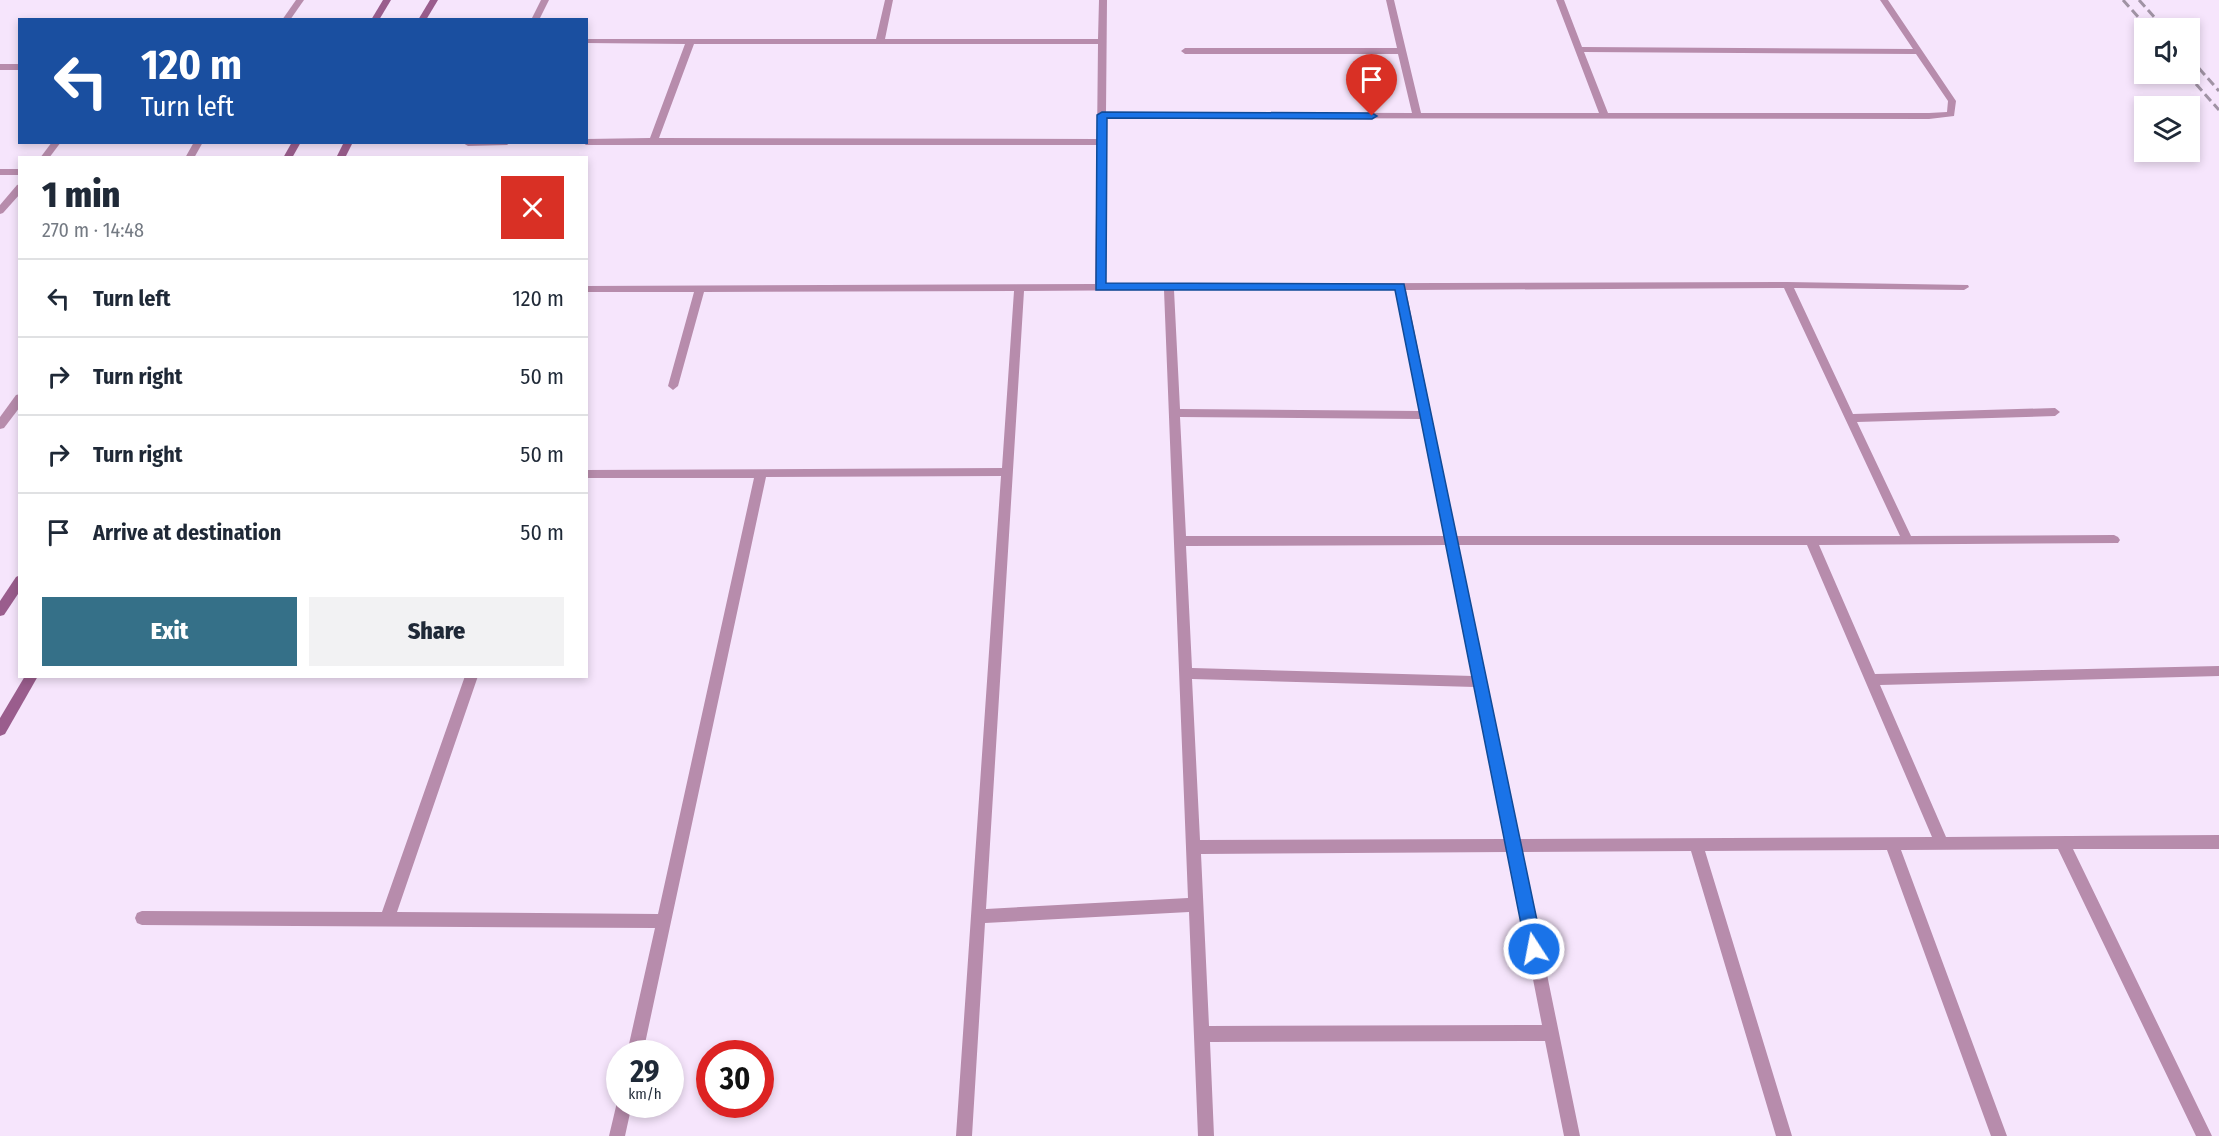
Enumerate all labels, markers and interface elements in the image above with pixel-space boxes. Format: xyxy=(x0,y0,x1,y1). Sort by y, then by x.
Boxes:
map controls xyxy=(2134,18,2200,162)
button: sound xyxy=(2134,18,2200,84)
text: 120 m xyxy=(141,40,242,90)
icon: left xyxy=(42,42,120,120)
pin xyxy=(1346,54,1397,116)
icon: arrive xyxy=(1355,63,1388,96)
text: Turn left xyxy=(141,91,234,123)
button: layers xyxy=(2134,96,2200,162)
text: 1 min xyxy=(42,173,120,217)
button: close xyxy=(501,176,564,239)
text: 270 m · 14:48 xyxy=(42,218,144,242)
icon: left xyxy=(42,282,75,315)
text: Turn left xyxy=(93,285,171,312)
text: 120 m xyxy=(512,285,564,312)
icon: right xyxy=(42,360,75,393)
text: Turn right xyxy=(93,363,182,390)
text: 50 m xyxy=(520,363,564,390)
icon: right xyxy=(42,438,75,471)
text: Turn right xyxy=(93,441,182,468)
text: 50 m xyxy=(520,441,564,468)
icon: arrive xyxy=(42,516,75,549)
text: Arrive at destination xyxy=(93,519,281,546)
text: 50 m xyxy=(520,519,564,546)
button: Exit xyxy=(42,597,297,666)
button: Share xyxy=(309,597,564,666)
position arrow xyxy=(1502,917,1566,981)
speed limit sign: 30 xyxy=(696,1040,774,1118)
text: 29 xyxy=(630,1054,660,1090)
text: km/h xyxy=(628,1085,662,1103)

